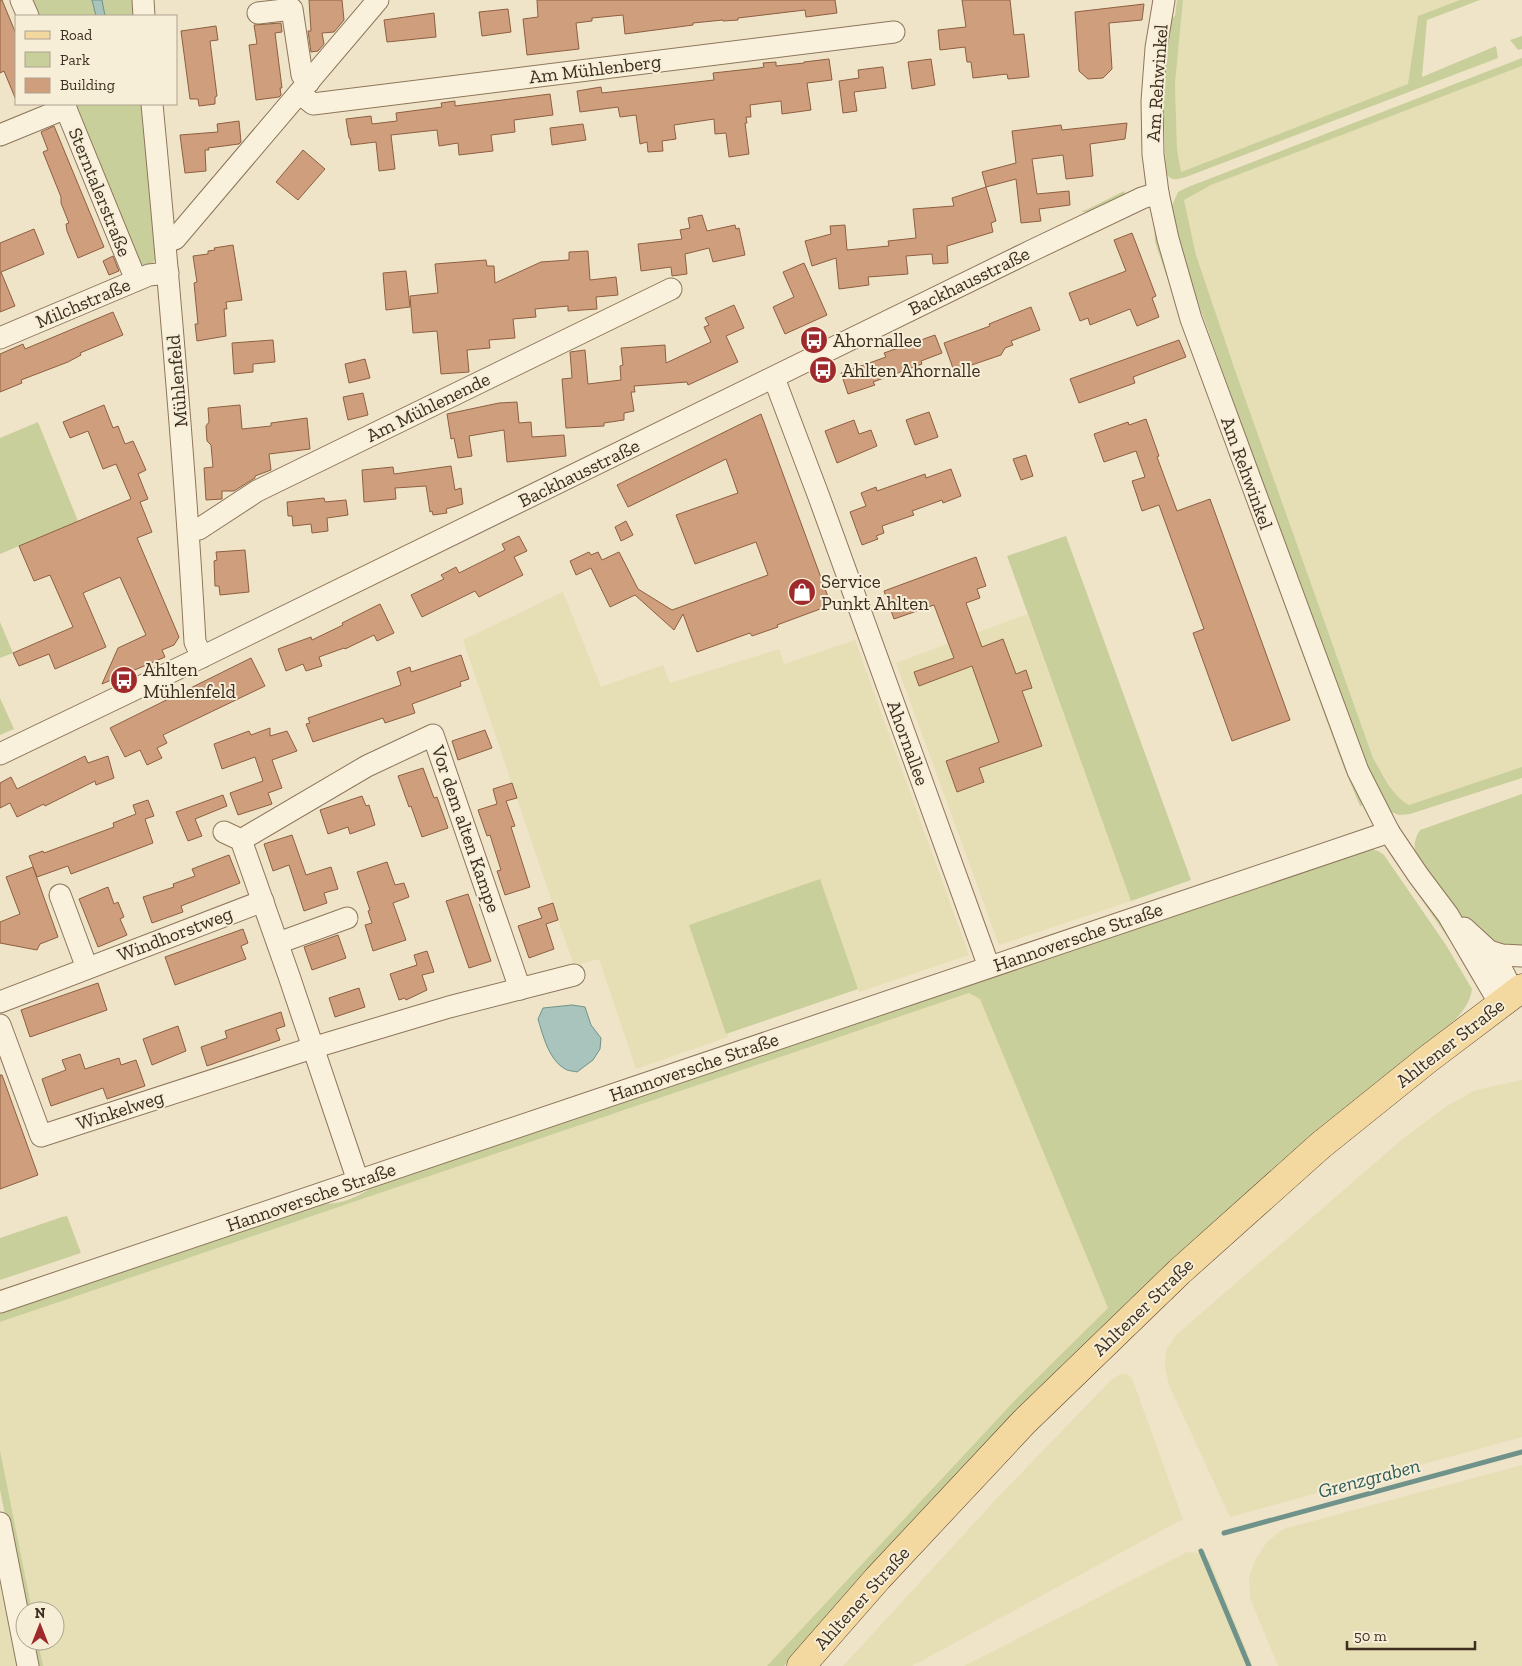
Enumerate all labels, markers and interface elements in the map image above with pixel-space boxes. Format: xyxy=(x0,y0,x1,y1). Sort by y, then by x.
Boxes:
legend xyxy=(15,15,178,105)
street label: Am Rehwinkel xyxy=(1141,23,1173,143)
text: Road xyxy=(60,26,93,44)
street label: Am Mühlenberg xyxy=(528,49,663,89)
text: Park xyxy=(60,51,90,69)
text: Building xyxy=(60,76,115,94)
street label: Sterntalerstraße xyxy=(64,124,136,260)
street label: Backhausstraße xyxy=(905,242,1033,320)
street label: Milchstraße xyxy=(32,273,134,333)
bus stop icon: Ahornallee xyxy=(799,325,829,355)
place label: Ahornallee xyxy=(833,329,922,352)
street label: Mühlenfeld xyxy=(161,333,193,428)
bus stop icon: Ahlten Ahornalle xyxy=(808,355,838,385)
place label: Ahlten Ahornalle xyxy=(842,359,980,382)
street label: Am Mühlenende xyxy=(362,367,494,447)
street label: Am Rehwinkel xyxy=(1216,414,1278,532)
street label: Backhausstraße xyxy=(515,434,643,512)
place label: Service Punkt Ahlten xyxy=(821,570,929,615)
shop icon: Service Punkt Ahlten xyxy=(787,577,817,607)
place label: Ahlten Mühlenfeld xyxy=(143,658,236,703)
bus stop icon: Ahlten Mühlenfeld xyxy=(109,665,139,695)
street label: Ahornallee xyxy=(882,697,934,789)
street label: Vor dem alten Kampe xyxy=(426,741,505,916)
street label: Hannoversche Straße xyxy=(990,897,1166,977)
street label: Windhorstweg xyxy=(114,901,236,967)
street label: Ahltener Straße xyxy=(1391,993,1509,1093)
street label: Hannoversche Straße xyxy=(606,1027,782,1107)
street label: Winkelweg xyxy=(73,1085,167,1135)
street label: Hannoversche Straße xyxy=(223,1157,399,1237)
street label: Ahltener Straße xyxy=(1088,1253,1198,1361)
water label: Grenzgraben xyxy=(1315,1453,1423,1503)
street label: Ahltener Straße xyxy=(809,1541,915,1655)
north arrow xyxy=(15,1601,65,1651)
text: N xyxy=(35,1605,46,1622)
scale bar xyxy=(1347,1618,1474,1650)
text: 50 m xyxy=(1354,1627,1387,1645)

